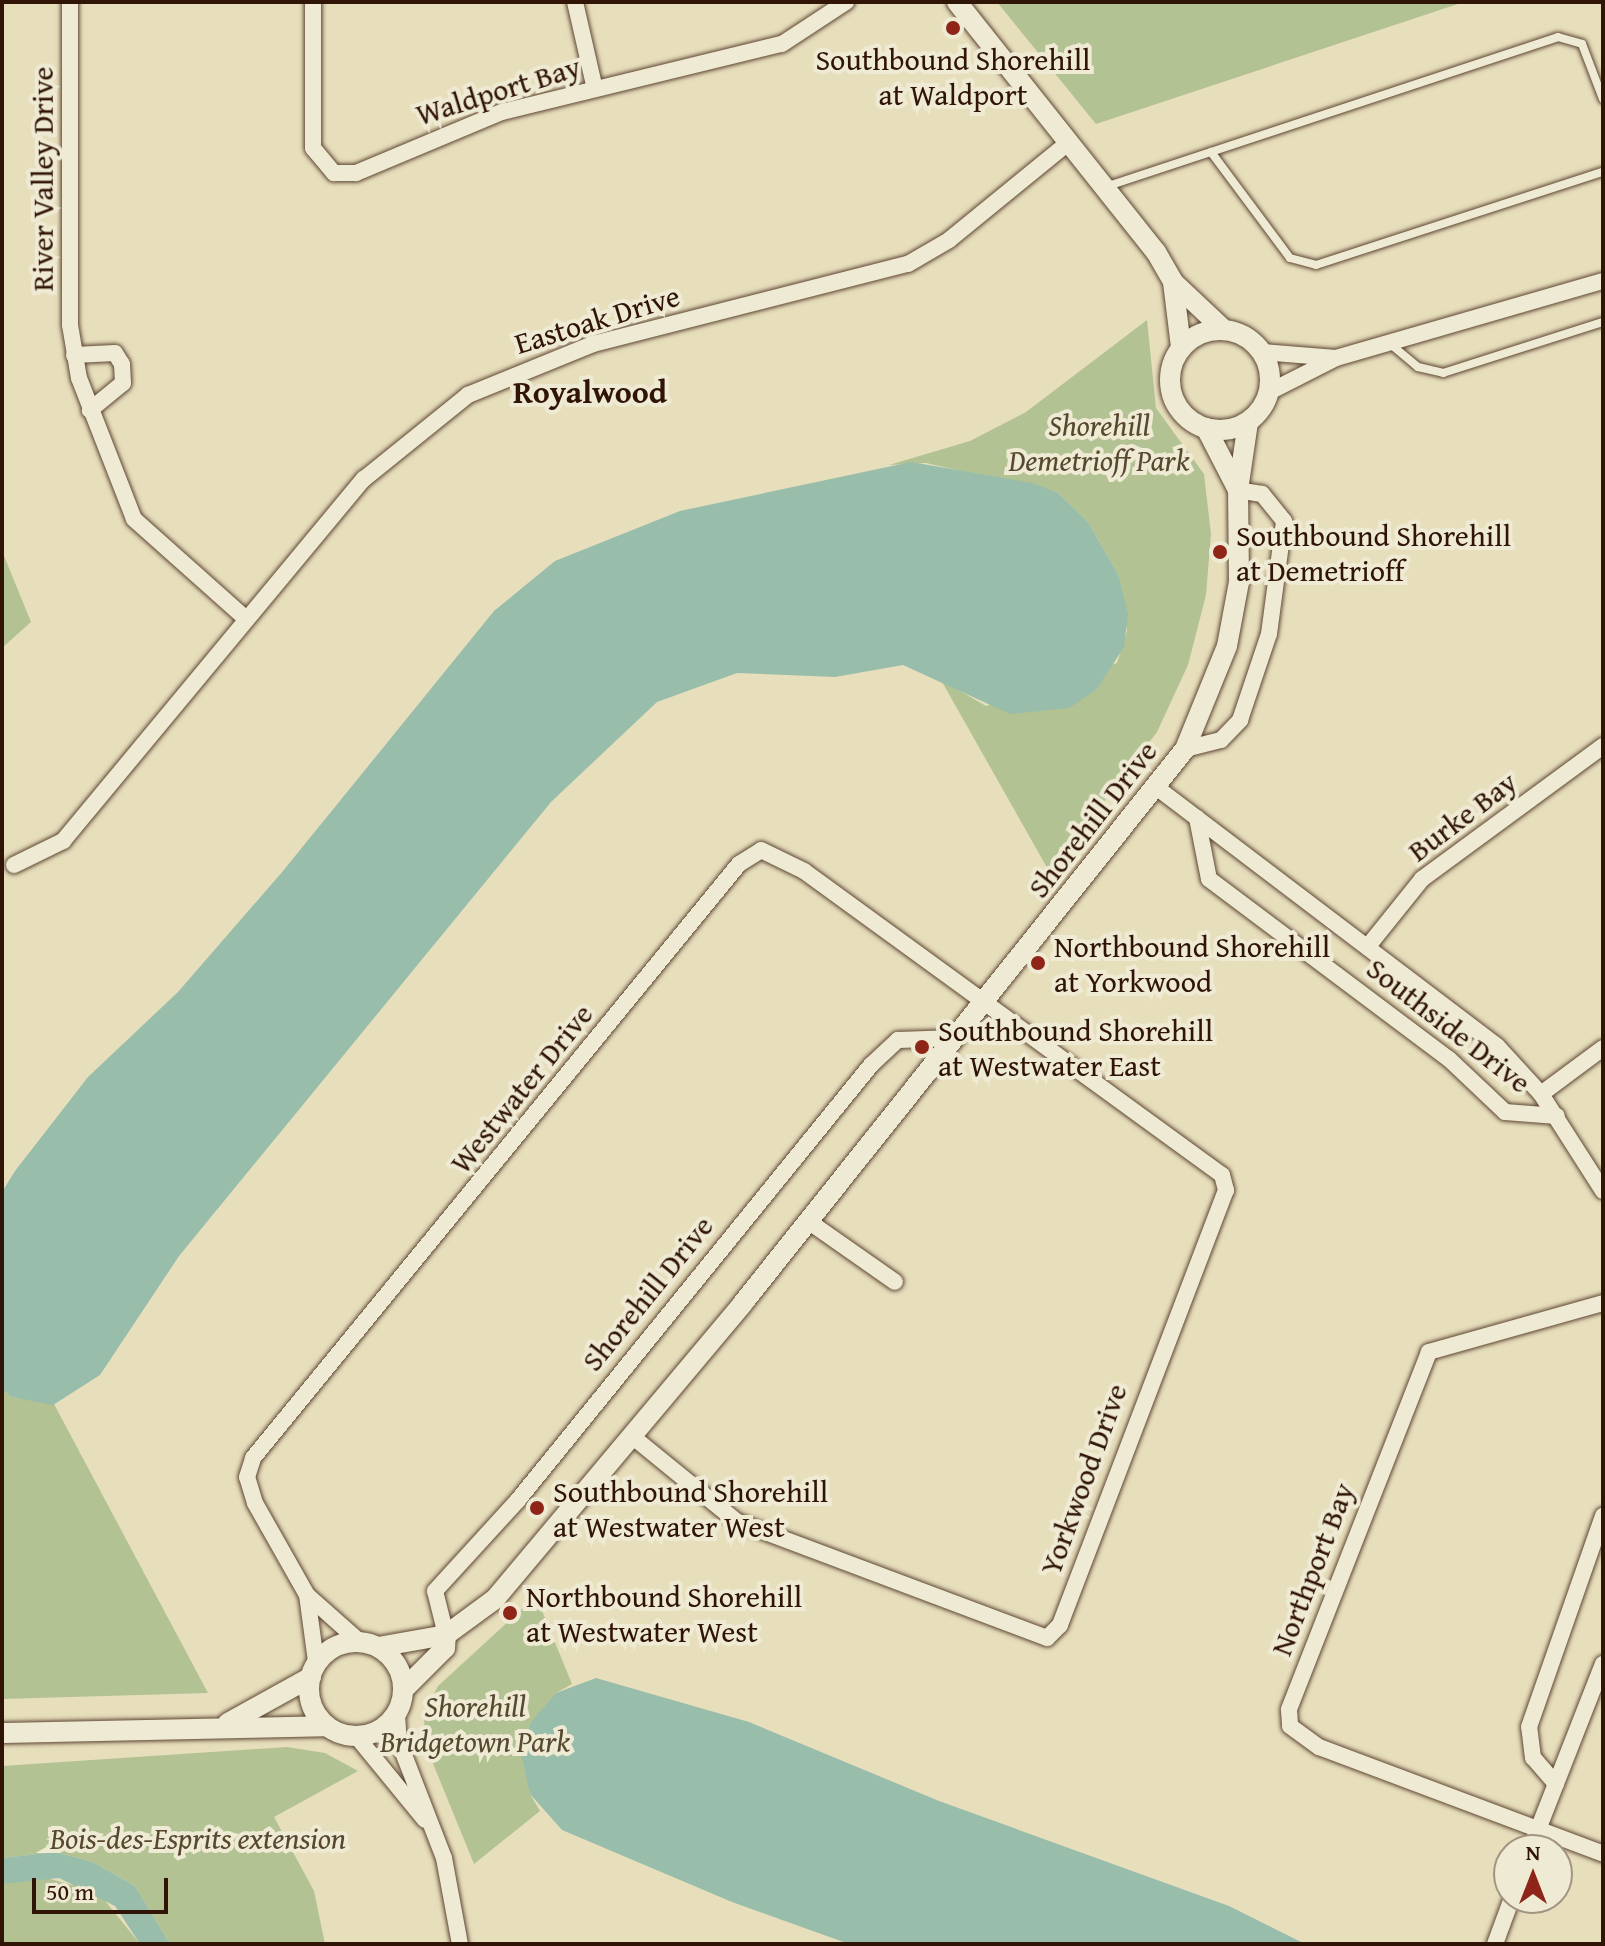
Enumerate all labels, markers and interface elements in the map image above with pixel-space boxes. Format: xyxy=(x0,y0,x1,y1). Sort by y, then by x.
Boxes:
marker: Southbound Shorehill at Waldport xyxy=(944,19,962,37)
place label: Southbound Shorehill at Waldport xyxy=(815,41,1091,112)
street label: Waldport Bay xyxy=(411,48,585,132)
street label: River Valley Drive xyxy=(24,67,60,291)
street label: Eastoak Drive xyxy=(510,277,684,361)
district label: Royalwood xyxy=(513,373,667,411)
park label: Shorehill Demetrioff Park xyxy=(1009,407,1189,478)
place label: Southbound Shorehill at Demetrioff xyxy=(1236,517,1511,588)
marker: Southbound Shorehill at Demetrioff xyxy=(1211,543,1229,561)
street label: Shorehill Drive xyxy=(1020,734,1164,904)
street label: Burke Bay xyxy=(1400,763,1524,869)
place label: Northbound Shorehill at Yorkwood xyxy=(1054,928,1330,998)
street label: Southside Drive xyxy=(1360,950,1538,1100)
marker: Northbound Shorehill at Yorkwood xyxy=(1029,954,1047,972)
street label: Westwater Drive xyxy=(442,996,600,1180)
place label: Southbound Shorehill at Westwater East xyxy=(938,1012,1213,1082)
marker: Southbound Shorehill at Westwater East xyxy=(913,1038,931,1056)
street label: Shorehill Drive xyxy=(574,1208,720,1378)
street label: Yorkwood Drive xyxy=(1032,1379,1134,1579)
place label: Southbound Shorehill at Westwater West xyxy=(553,1473,828,1544)
street label: Northport Bay xyxy=(1263,1478,1361,1660)
marker: Southbound Shorehill at Westwater West xyxy=(528,1499,546,1517)
place label: Northbound Shorehill at Westwater West xyxy=(526,1578,802,1648)
marker: Northbound Shorehill at Westwater West xyxy=(501,1604,519,1622)
park label: Shorehill Bridgetown Park xyxy=(380,1688,570,1758)
park label: Bois-des-Esprits extension xyxy=(50,1820,346,1856)
north arrow xyxy=(1493,1834,1573,1914)
text: N xyxy=(1526,1836,1540,1868)
scale bar xyxy=(36,1862,172,1912)
text: 50 m xyxy=(46,1874,94,1909)

